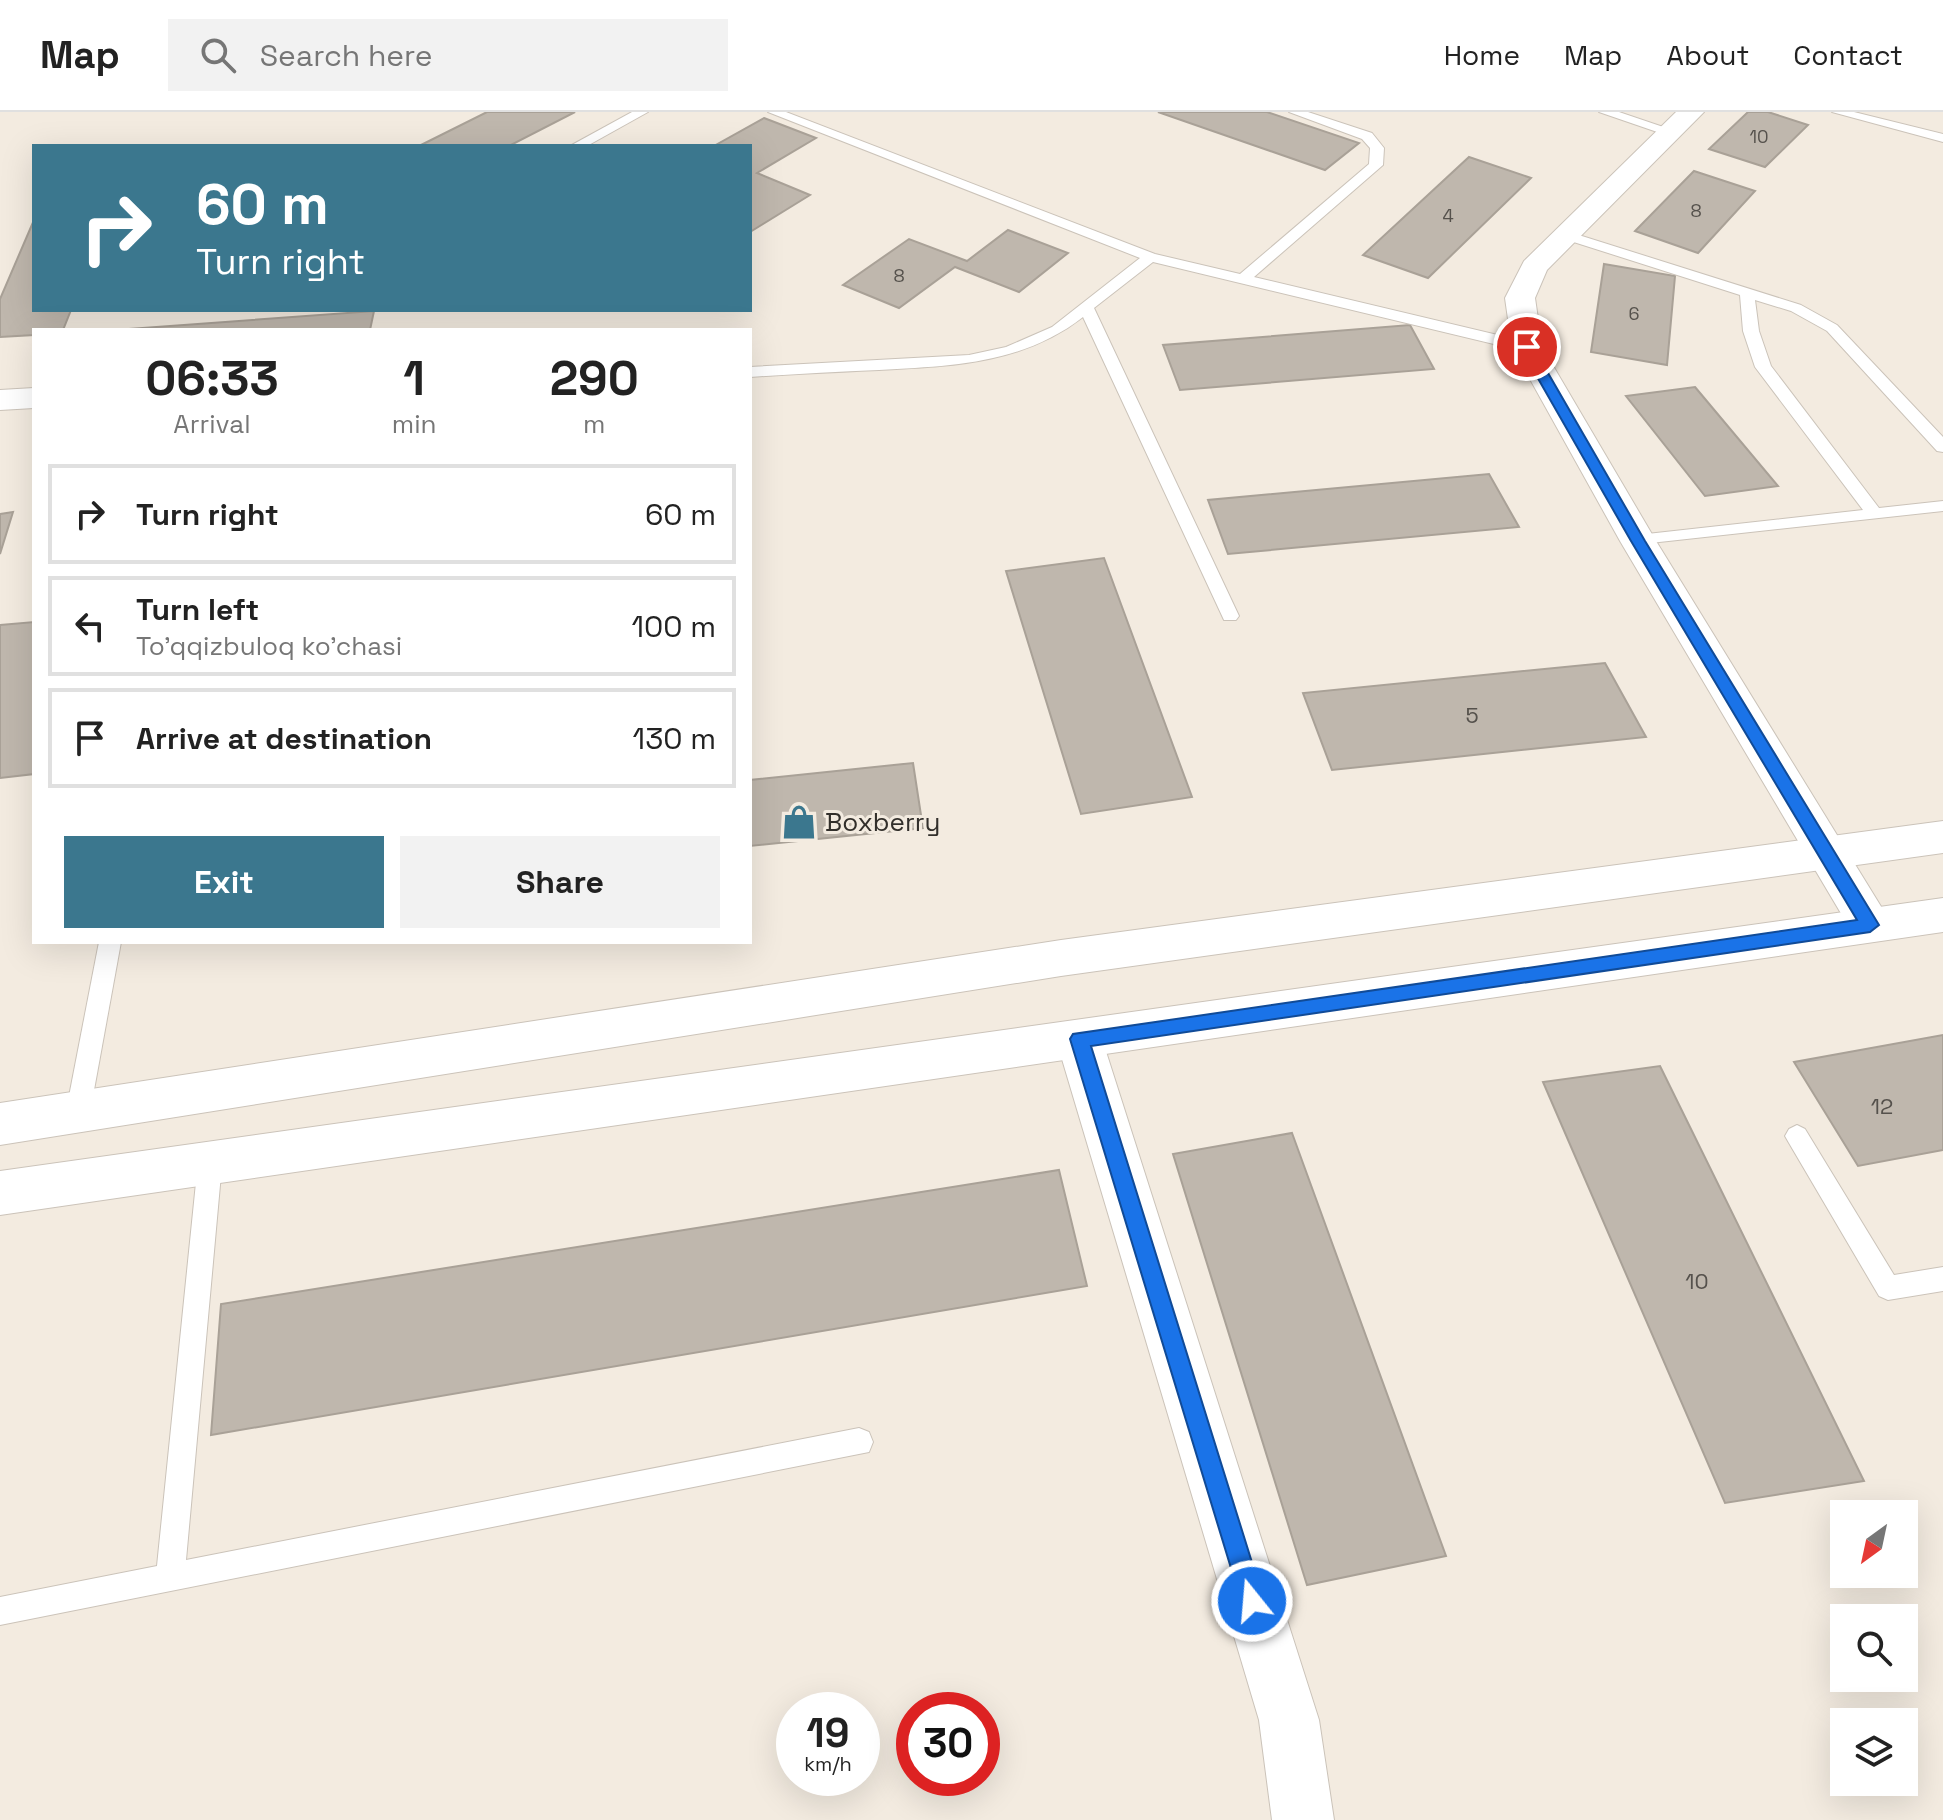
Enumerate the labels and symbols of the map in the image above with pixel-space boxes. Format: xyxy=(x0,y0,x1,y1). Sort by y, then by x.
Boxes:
house number: 10 xyxy=(1749,125,1769,148)
house number: 8 xyxy=(1690,199,1702,222)
house number: 4 xyxy=(1442,204,1454,227)
house number: 8 xyxy=(893,264,905,287)
house number: 6 xyxy=(1628,302,1640,325)
pin xyxy=(1493,313,1561,381)
house number: 5 xyxy=(1465,701,1479,729)
shop icon: Boxberry xyxy=(780,803,818,841)
place label: Boxberry xyxy=(825,805,940,839)
house number: 12 xyxy=(1871,1092,1893,1120)
house number: 10 xyxy=(1685,1267,1709,1295)
north arrow xyxy=(1830,1500,1918,1588)
position arrow xyxy=(1210,1559,1294,1643)
speed limit sign: 30 xyxy=(896,1692,1000,1796)

